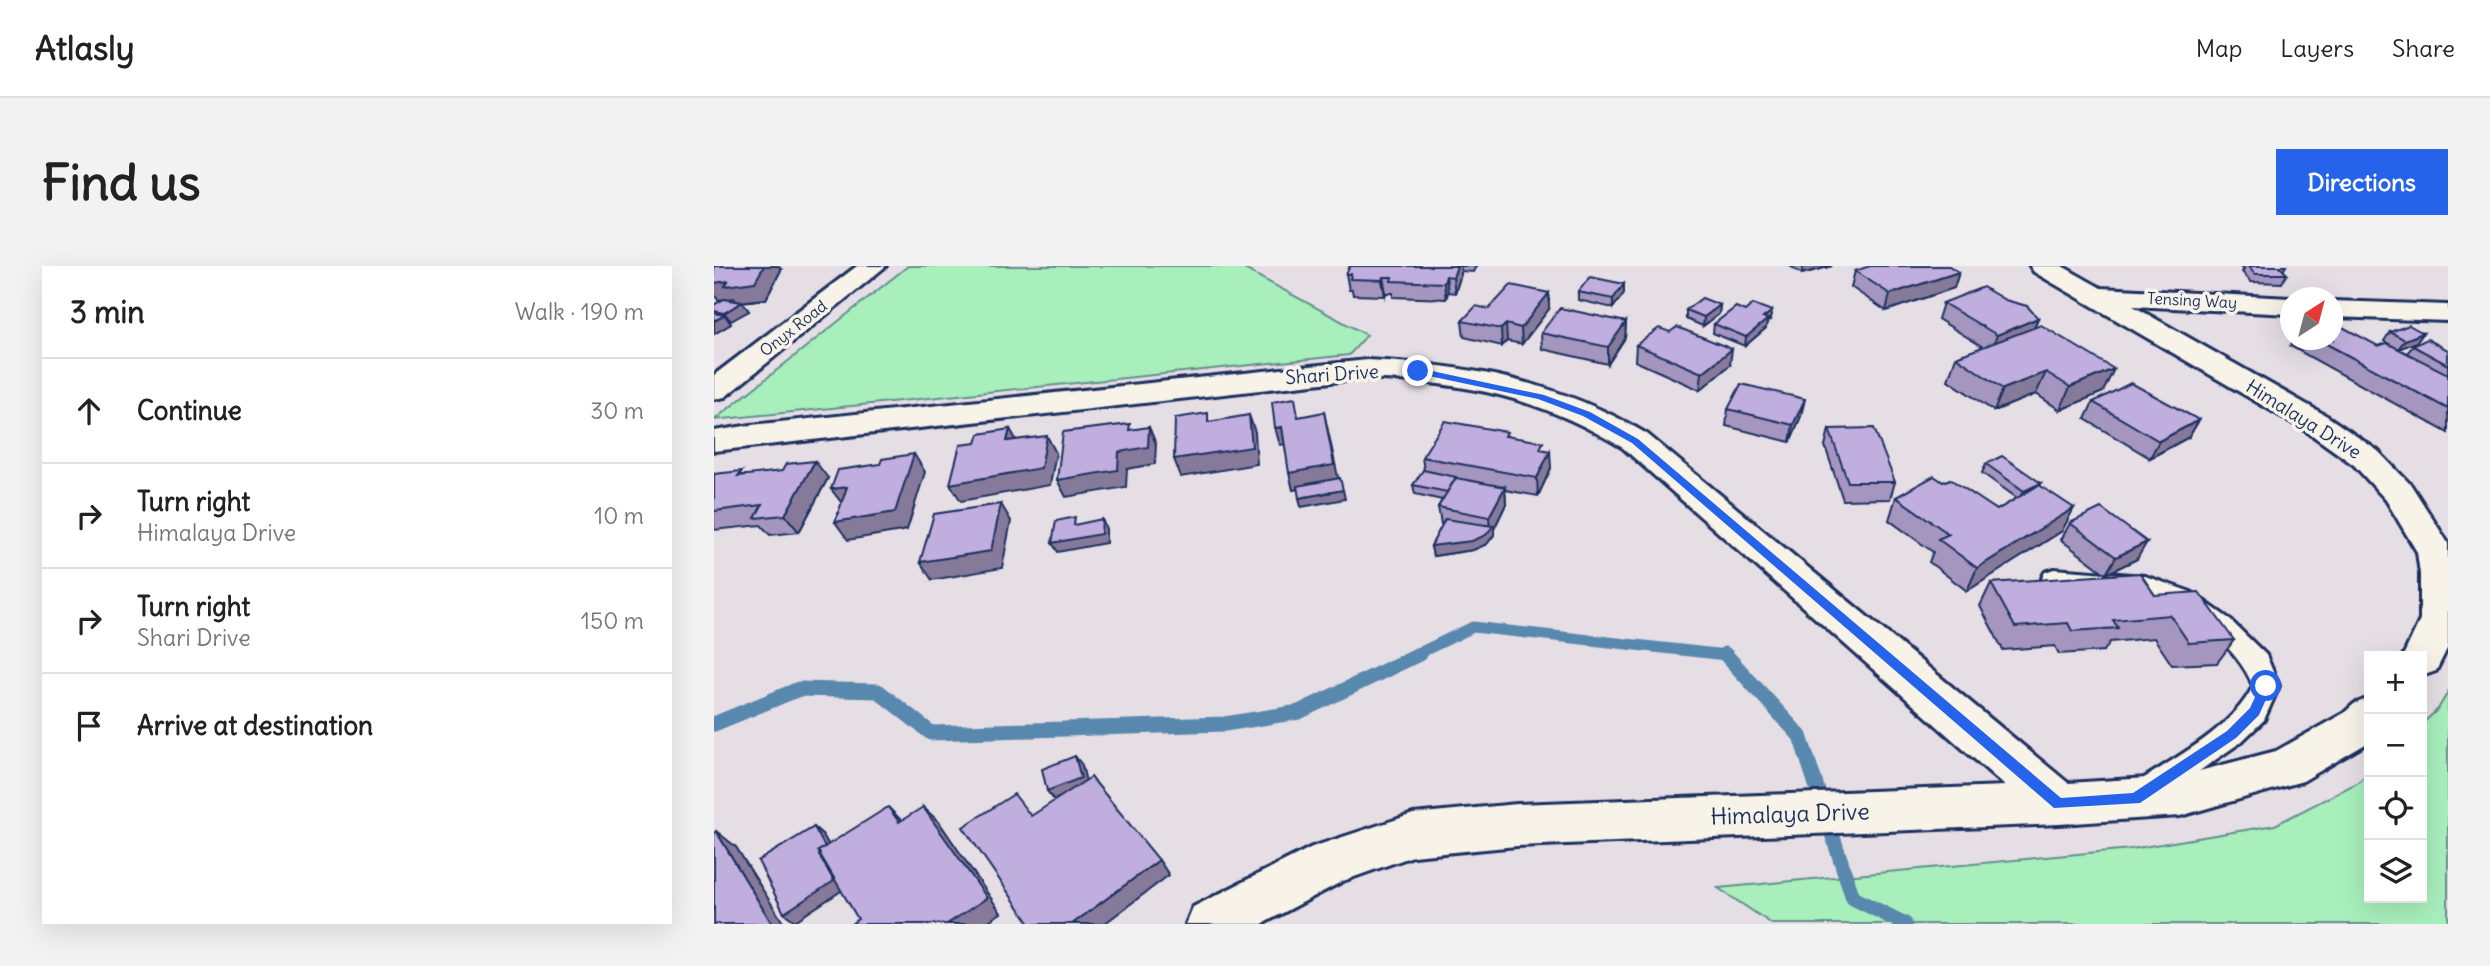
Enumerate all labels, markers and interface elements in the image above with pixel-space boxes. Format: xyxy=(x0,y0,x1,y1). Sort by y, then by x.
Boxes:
text: Atlasly xyxy=(35,27,134,69)
text: Map xyxy=(2196,33,2242,63)
text: Layers xyxy=(2280,33,2354,63)
text: Share xyxy=(2392,33,2455,63)
button: Directions xyxy=(2276,149,2448,215)
text: Find us xyxy=(42,152,200,213)
north arrow xyxy=(2280,287,2343,350)
street label: Tensing Way xyxy=(2146,288,2238,312)
text: 3 min xyxy=(70,293,145,331)
street label: Onyx Road xyxy=(755,296,831,360)
text: Walk · 190 m xyxy=(515,297,644,326)
route end xyxy=(1402,355,1433,386)
street label: Shari Drive xyxy=(1284,359,1380,389)
street label: Himalaya Drive xyxy=(2242,374,2366,464)
icon: ahead xyxy=(70,392,108,430)
text: Continue xyxy=(137,394,242,427)
text: 30 m xyxy=(590,396,644,425)
text: Turn right xyxy=(137,485,250,518)
icon: right xyxy=(70,497,108,535)
text: 10 m xyxy=(594,501,644,530)
text: Himalaya Drive xyxy=(137,518,296,547)
text: Turn right xyxy=(137,590,250,623)
icon: right xyxy=(70,602,108,640)
text: 150 m xyxy=(581,606,644,635)
text: Shari Drive xyxy=(137,623,251,652)
map controls xyxy=(2364,651,2427,903)
button: + xyxy=(2364,651,2427,714)
route start xyxy=(2250,670,2281,701)
icon: arrive xyxy=(70,707,108,745)
text: Arrive at destination xyxy=(137,709,373,742)
button: − xyxy=(2364,714,2427,777)
button: locate xyxy=(2364,777,2427,840)
street label: Himalaya Drive xyxy=(1710,796,1870,831)
button: layers xyxy=(2364,840,2427,903)

